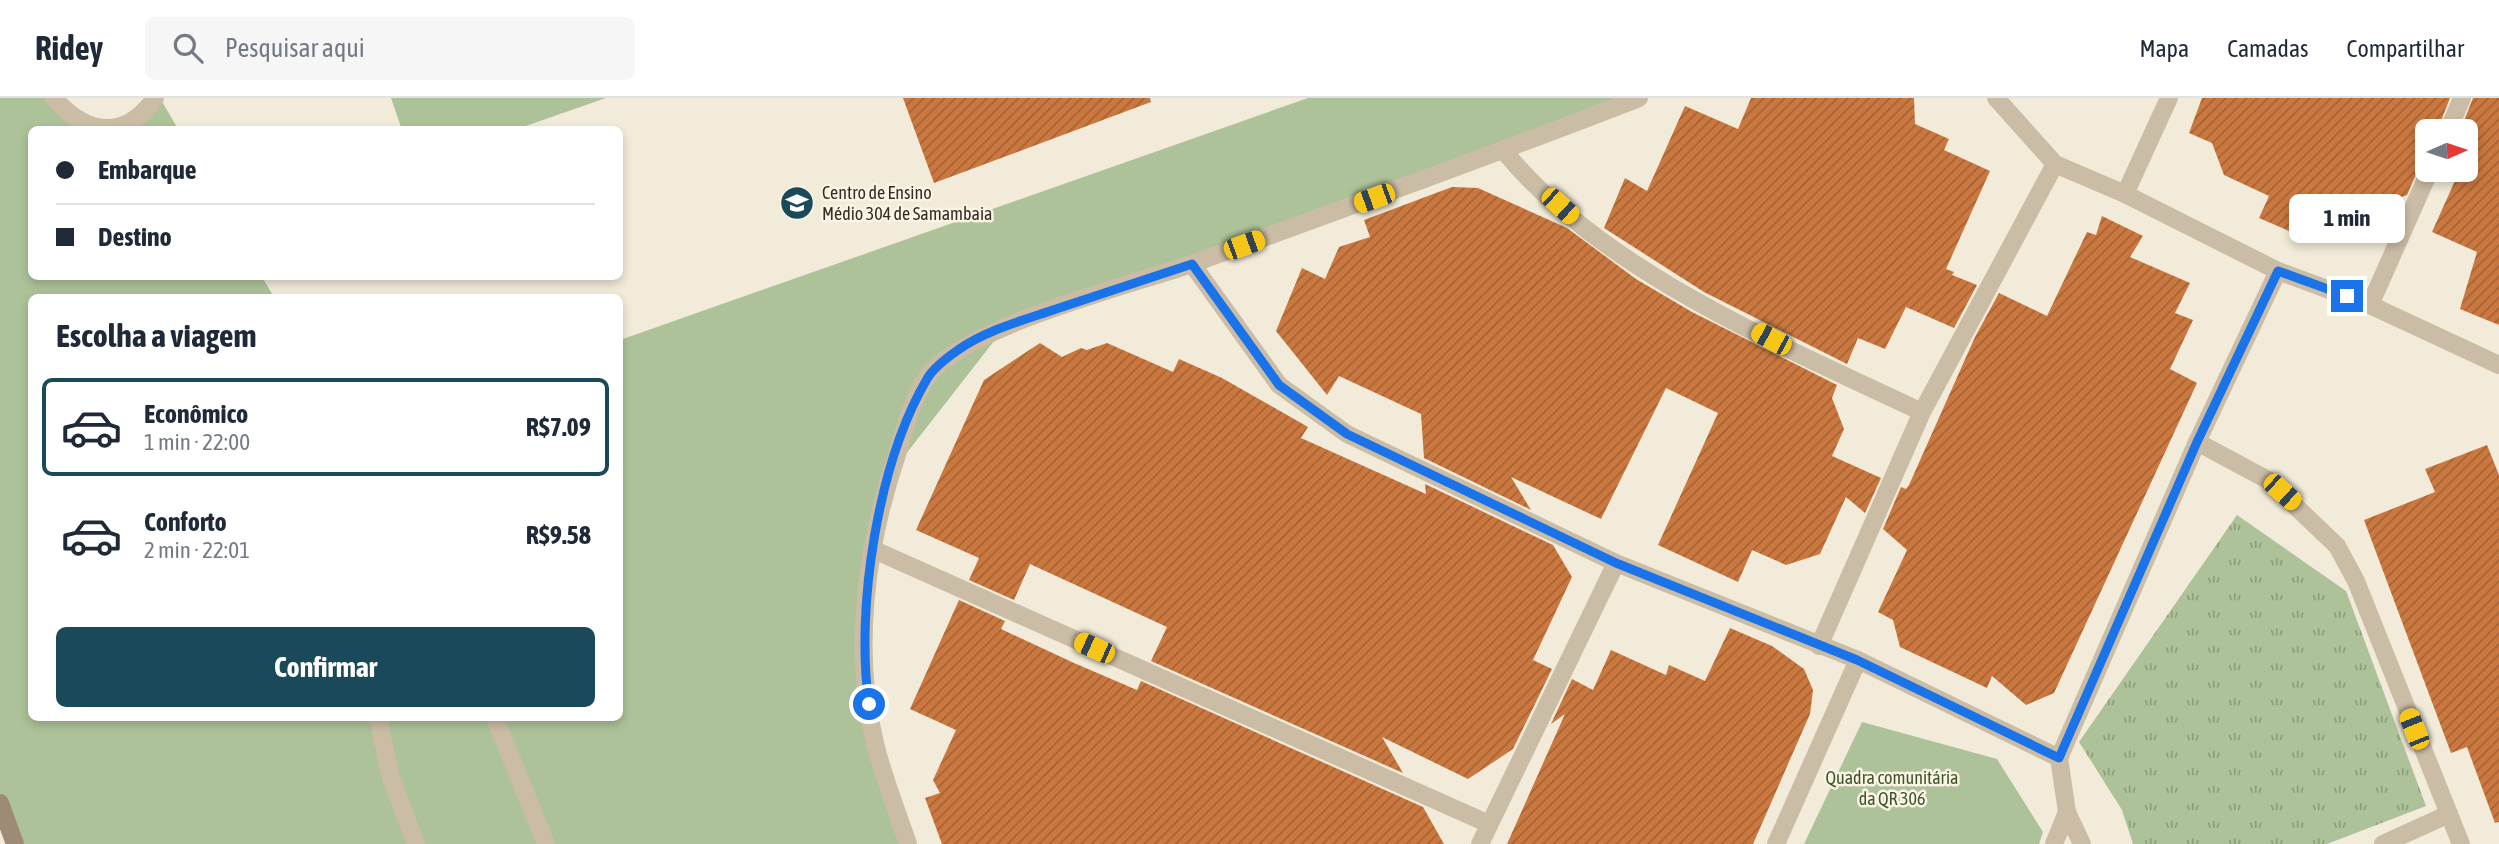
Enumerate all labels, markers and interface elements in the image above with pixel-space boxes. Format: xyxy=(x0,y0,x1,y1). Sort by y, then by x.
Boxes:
search box xyxy=(145,17,635,80)
text: Ridey xyxy=(35,29,103,67)
icon: search xyxy=(169,29,207,67)
text: Pesquisar aqui xyxy=(225,33,365,63)
text: Mapa xyxy=(2139,35,2189,62)
text: Camadas xyxy=(2227,35,2309,62)
text: Compartilhar xyxy=(2347,35,2464,62)
north arrow xyxy=(2415,119,2478,182)
map controls xyxy=(2415,119,2478,182)
text: Embarque xyxy=(98,155,197,185)
car xyxy=(1351,181,1398,215)
place label: Centro de Ensino Médio 304 de Samambaia xyxy=(822,182,992,224)
school or university icon: Centro de Ensino Médio 304 de Samambaia xyxy=(778,184,816,222)
car xyxy=(1538,184,1583,228)
callout: 1 min xyxy=(2289,194,2405,244)
text: 1 min xyxy=(2324,205,2370,231)
text: Destino xyxy=(98,222,172,252)
car xyxy=(1221,228,1268,262)
route end xyxy=(2331,280,2363,312)
text: Escolha a viagem xyxy=(56,317,256,354)
car xyxy=(1748,320,1795,358)
icon: car xyxy=(60,396,123,459)
text: Econômico xyxy=(144,399,248,429)
text: R$7.09 xyxy=(526,412,591,442)
text: 1 min · 22:00 xyxy=(144,429,250,455)
car xyxy=(2260,470,2305,514)
icon: car xyxy=(60,504,123,567)
text: Conforto xyxy=(144,507,227,537)
text: R$9.58 xyxy=(526,520,591,550)
text: 2 min · 22:01 xyxy=(144,537,250,563)
button: Confirmar xyxy=(56,627,595,707)
car xyxy=(1071,630,1118,666)
route start xyxy=(853,688,885,720)
car xyxy=(2397,706,2432,752)
park label: Quadra comunitária da QR 306 xyxy=(1826,767,1958,809)

